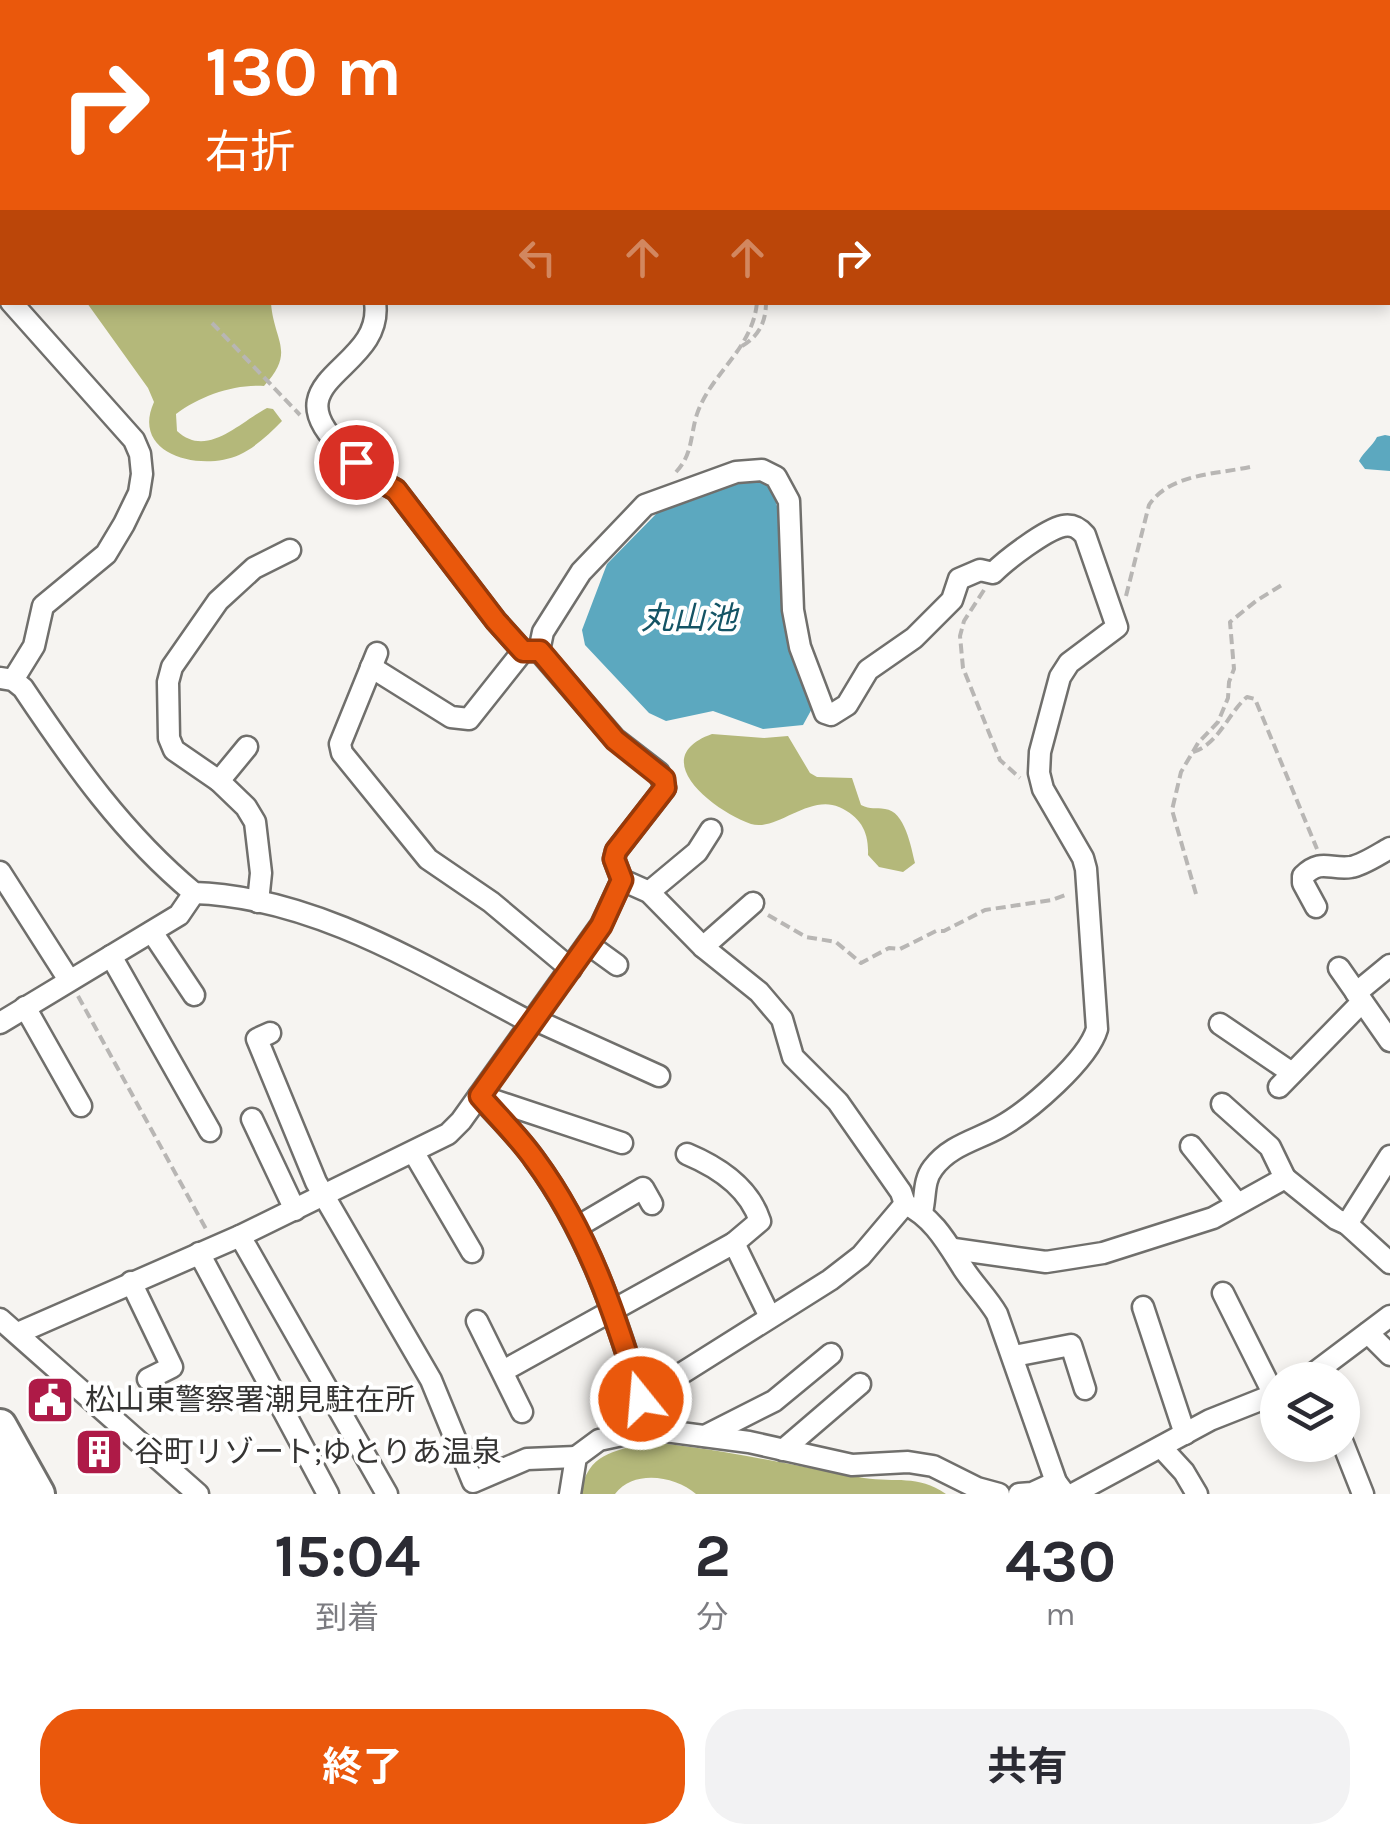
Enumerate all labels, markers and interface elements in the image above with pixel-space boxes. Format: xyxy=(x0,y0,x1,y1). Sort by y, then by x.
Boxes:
text: 130 m xyxy=(205,31,402,113)
icon: right xyxy=(40,40,170,170)
text: 右折 xyxy=(205,126,295,178)
icon: left xyxy=(510,230,565,285)
icon: ahead xyxy=(615,230,670,285)
icon: ahead xyxy=(720,230,775,285)
icon: right xyxy=(825,230,880,285)
pin xyxy=(314,420,399,505)
icon: arrive xyxy=(329,435,384,490)
water label: 丸山池 xyxy=(641,600,740,637)
position arrow xyxy=(589,1347,693,1451)
map controls xyxy=(1260,1362,1360,1462)
button: layers xyxy=(1260,1362,1360,1462)
public building icon: 松山東警察署潮見駐在所 xyxy=(24,1374,76,1426)
place label: 松山東警察署潮見駐在所 xyxy=(85,1382,415,1418)
building icon: 谷町リゾート;ゆとりあ温泉 xyxy=(73,1426,125,1478)
place label: 谷町リゾート;ゆとりあ温泉 xyxy=(134,1434,502,1470)
text: 15:04 xyxy=(274,1521,420,1591)
text: 2 xyxy=(694,1521,731,1591)
text: 430 xyxy=(1005,1526,1116,1596)
text: m xyxy=(1045,1596,1075,1633)
text: 到着 xyxy=(315,1599,379,1636)
text: 分 xyxy=(697,1599,729,1636)
button: 終了 xyxy=(40,1709,685,1824)
button: 共有 xyxy=(705,1709,1350,1824)

